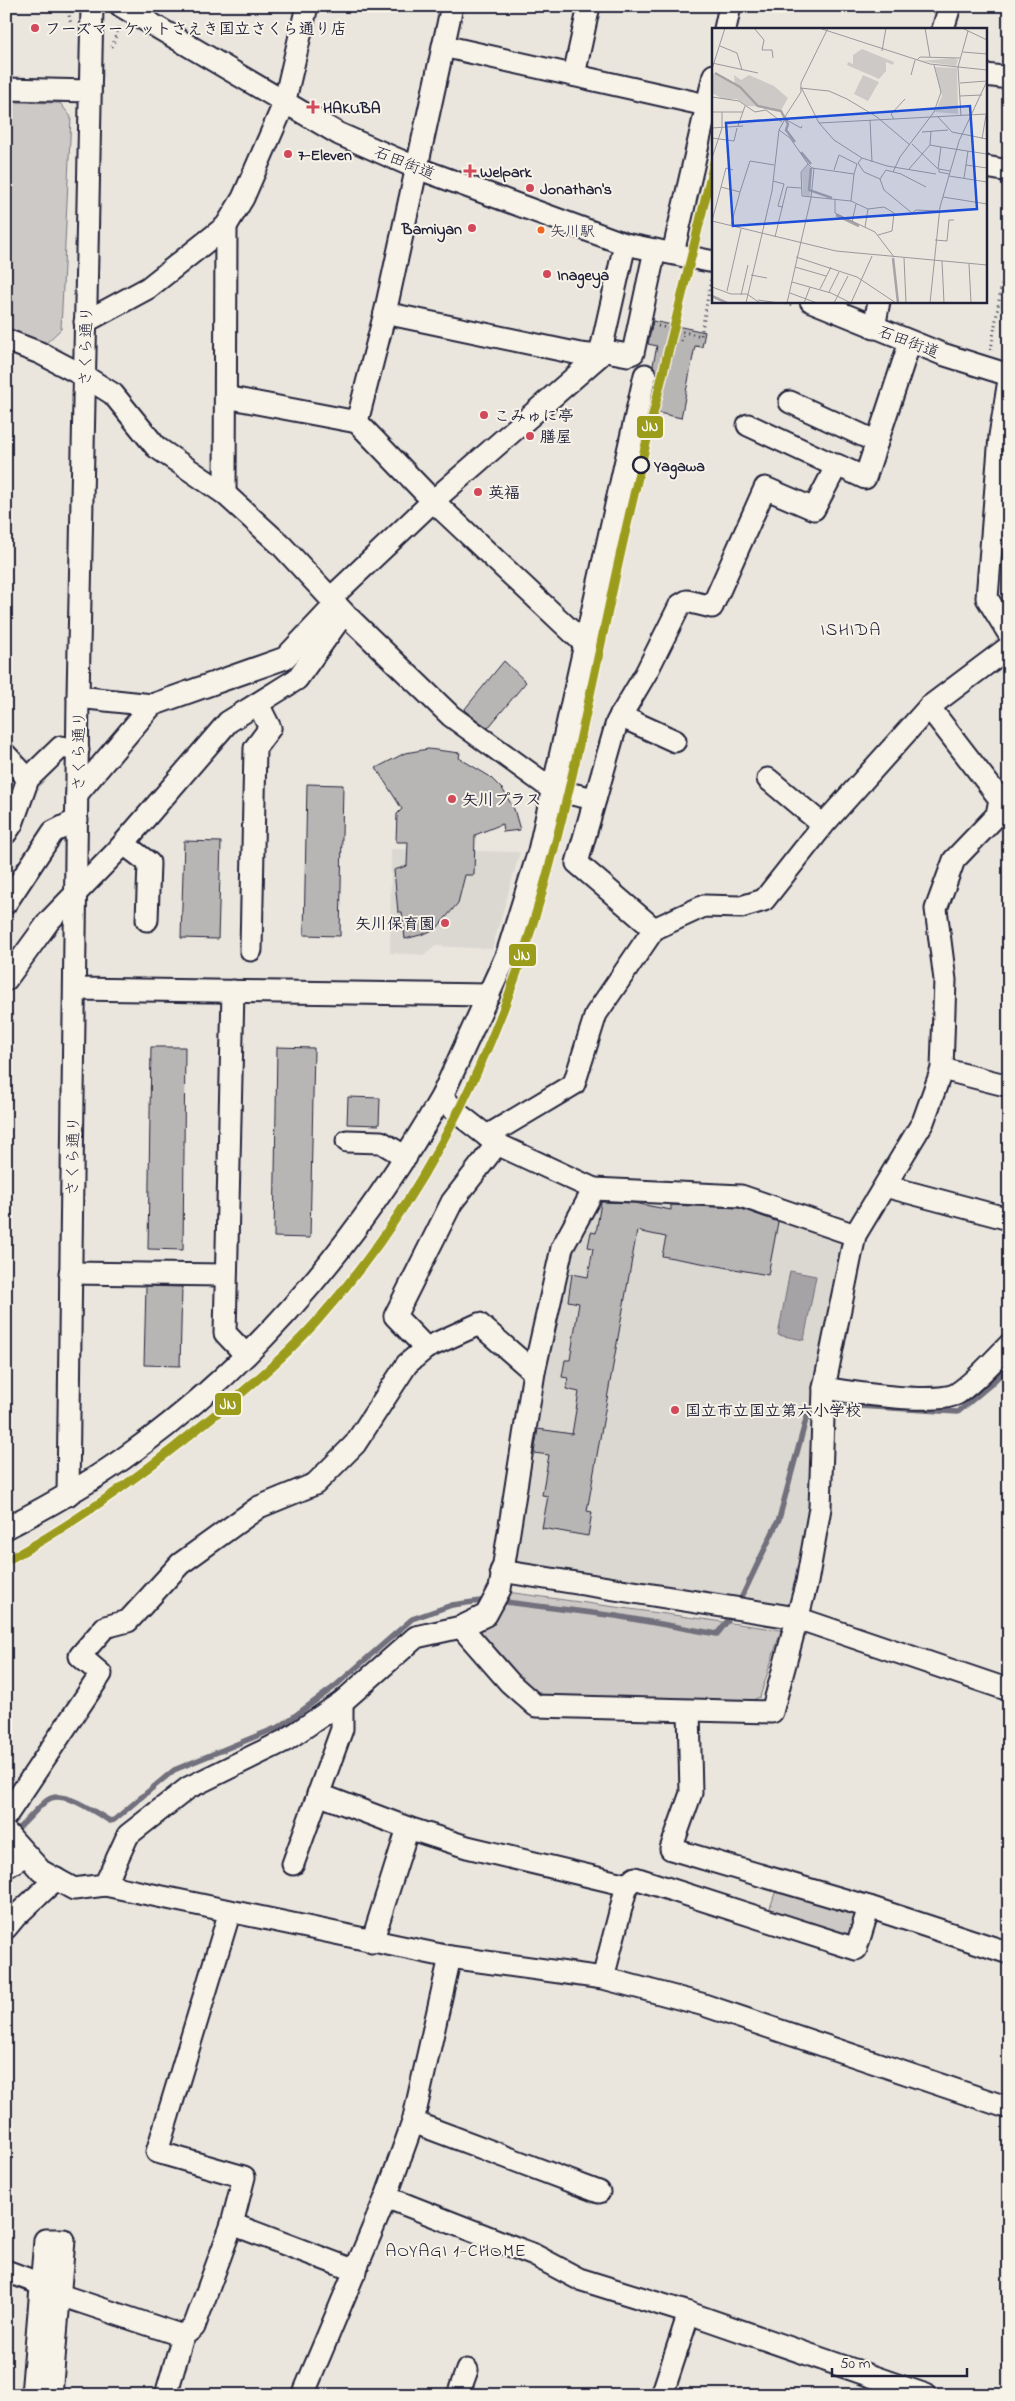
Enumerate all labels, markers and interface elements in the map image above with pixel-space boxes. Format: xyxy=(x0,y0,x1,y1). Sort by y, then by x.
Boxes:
place label: フーズマーケットさえき国立さくら通り店 xyxy=(45,18,347,42)
marker: フーズマーケットさえき国立さくら通り店 xyxy=(29,22,41,34)
inset map xyxy=(712,28,988,302)
place label: HAKUBA xyxy=(323,97,381,121)
marker: HAKUBA xyxy=(307,101,319,113)
street label: 石田街道 xyxy=(370,141,438,187)
place label: 7-Eleven xyxy=(298,144,352,168)
marker: 7-Eleven xyxy=(282,148,294,160)
place label: Welpark xyxy=(480,161,533,185)
marker: Welpark xyxy=(464,165,476,177)
place label: Jonathan's xyxy=(540,178,612,202)
marker: Jonathan's xyxy=(524,182,536,194)
place label: Bamiyan xyxy=(401,218,462,243)
place label: 矢川駅 xyxy=(550,221,595,243)
marker: Bamiyan xyxy=(466,222,478,234)
marker: 矢川駅 xyxy=(536,225,546,235)
place label: Inageya xyxy=(557,264,610,289)
marker: Inageya xyxy=(541,268,553,280)
street label: さくら通り xyxy=(74,306,100,386)
street label: 石田街道 xyxy=(874,320,942,366)
place label: こみゅに亭 xyxy=(494,405,574,429)
marker: こみゅに亭 xyxy=(478,409,490,421)
line badge: JN xyxy=(636,415,664,439)
text: JN xyxy=(642,417,658,438)
place label: 膳屋 xyxy=(540,426,572,450)
marker: 膳屋 xyxy=(524,430,536,442)
place label: Yagawa xyxy=(653,455,705,480)
marker: Yagawa xyxy=(632,456,650,474)
place label: 英福 xyxy=(488,482,520,506)
marker: 英福 xyxy=(472,486,484,498)
district label: ISHIDA xyxy=(821,618,881,644)
street label: さくら通り xyxy=(68,711,92,791)
place label: 矢川プラス xyxy=(462,789,541,813)
marker: 矢川プラス xyxy=(446,793,458,805)
place label: 矢川保育園 xyxy=(355,913,435,937)
marker: 矢川保育園 xyxy=(439,917,451,929)
line badge: JN xyxy=(508,943,537,967)
text: JN xyxy=(514,946,530,967)
street label: さくら通り xyxy=(61,1116,87,1196)
line badge: JN xyxy=(214,1392,242,1416)
text: JN xyxy=(220,1395,236,1416)
place label: 国立市立国立第六小学校 xyxy=(685,1400,861,1424)
marker: 国立市立国立第六小学校 xyxy=(669,1404,681,1416)
district label: AOYAGI 1-CHOME xyxy=(385,2239,527,2265)
scale bar xyxy=(832,2346,968,2378)
text: 50 m xyxy=(840,2353,871,2375)

